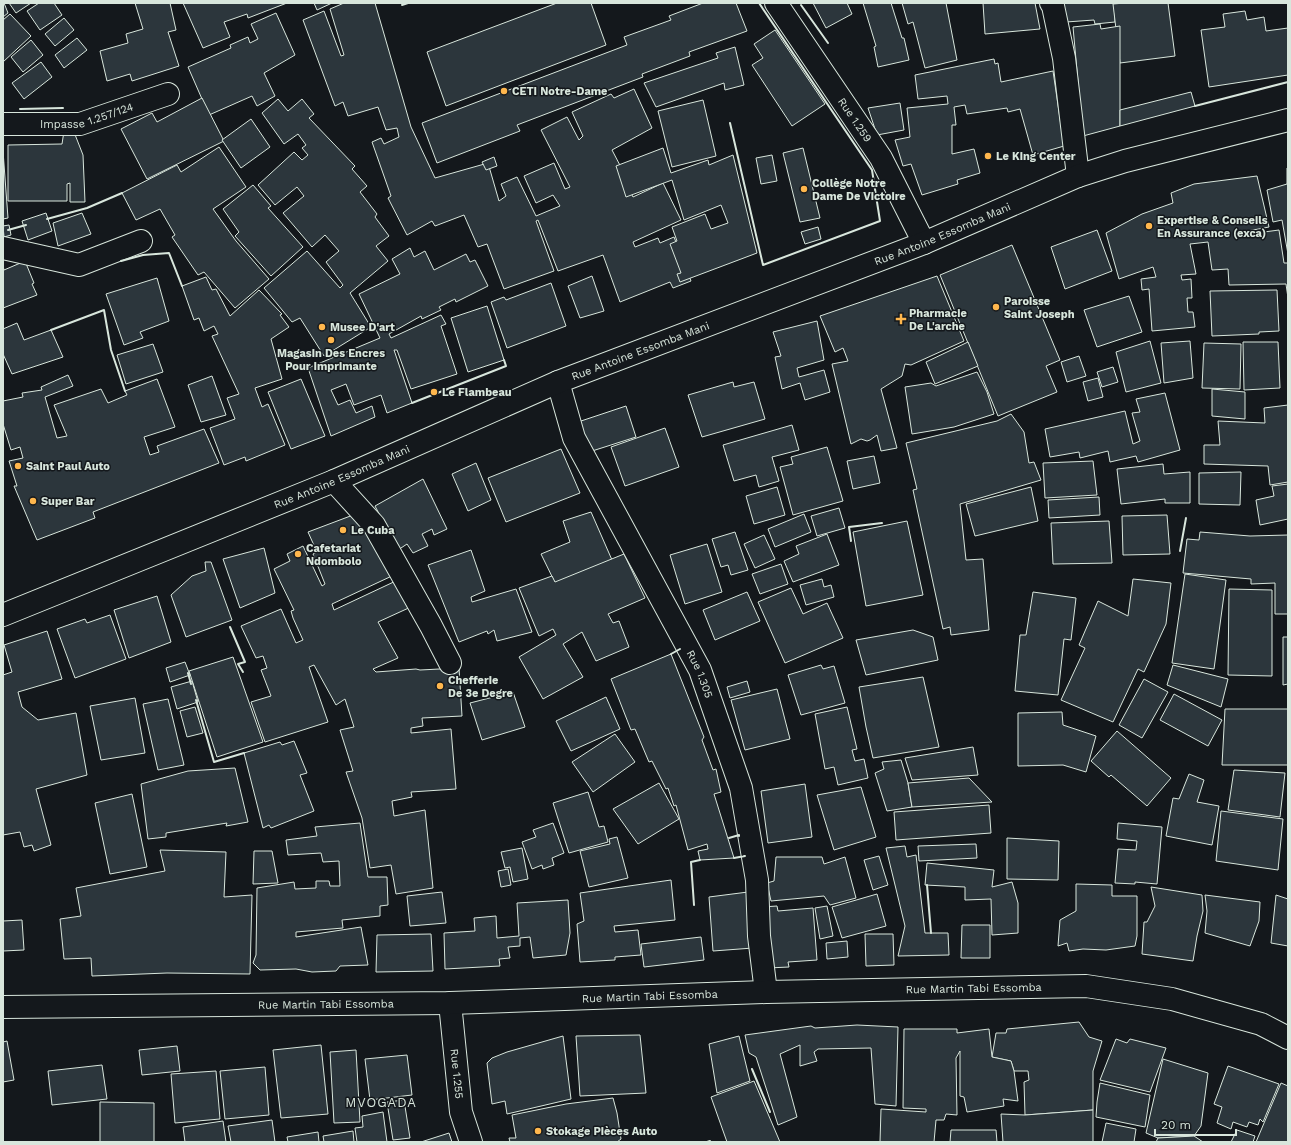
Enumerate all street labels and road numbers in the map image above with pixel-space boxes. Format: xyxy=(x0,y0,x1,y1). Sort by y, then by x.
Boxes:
street label: Rue 1.259 xyxy=(835,95,875,145)
street label: Impasse 1.257/124 xyxy=(40,100,135,131)
street label: Rue Antoine Essomba Mani xyxy=(872,200,1013,268)
street label: Rue Antoine Essomba Mani xyxy=(569,319,711,383)
street label: Rue Antoine Essomba Mani xyxy=(272,442,412,511)
street label: Rue 1.305 xyxy=(684,648,716,700)
street label: Rue Martin Tabi Essomba xyxy=(906,980,1042,996)
street label: Rue Martin Tabi Essomba xyxy=(582,987,718,1005)
street label: Rue Martin Tabi Essomba xyxy=(258,997,394,1011)
street label: Rue 1.255 xyxy=(448,1048,466,1099)

